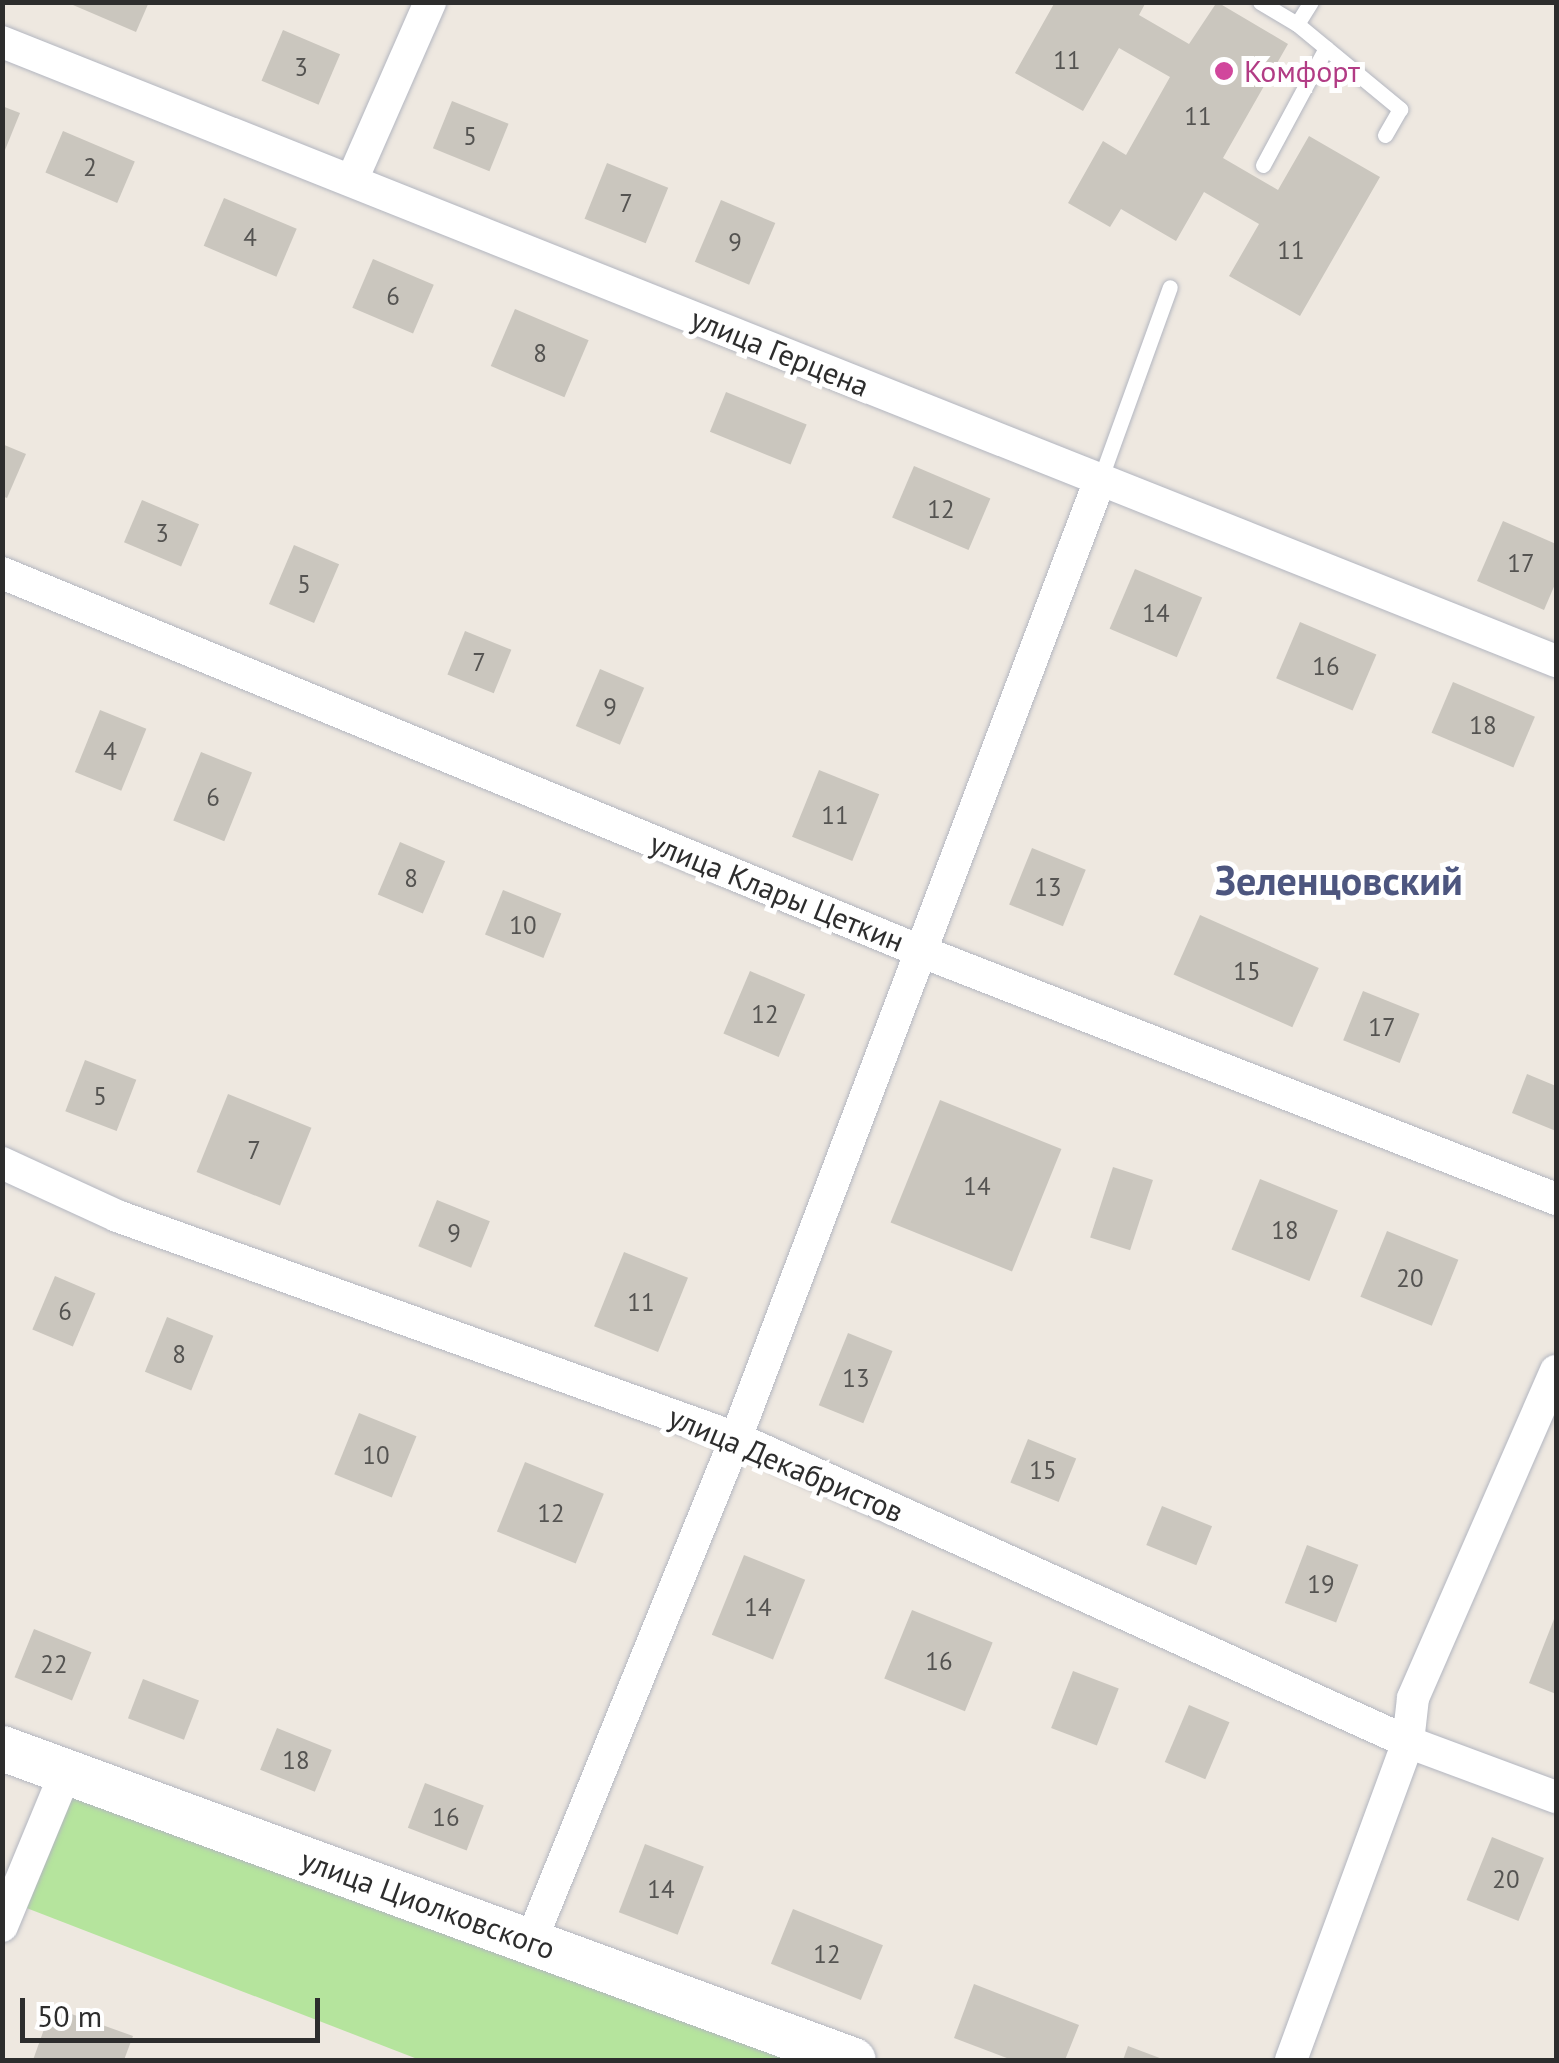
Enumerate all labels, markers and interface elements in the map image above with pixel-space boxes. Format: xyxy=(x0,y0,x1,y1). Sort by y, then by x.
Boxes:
house number: 11 xyxy=(1053,45,1081,75)
house number: 3 xyxy=(294,52,308,82)
place label: Комфорт xyxy=(1244,53,1360,89)
marker: Комфорт xyxy=(1213,60,1235,82)
house number: 11 xyxy=(1184,101,1212,131)
house number: 5 xyxy=(463,121,477,151)
house number: 2 xyxy=(83,152,97,182)
house number: 7 xyxy=(619,188,633,218)
house number: 4 xyxy=(243,222,257,252)
house number: 9 xyxy=(728,227,742,257)
house number: 11 xyxy=(1277,235,1305,265)
house number: 6 xyxy=(386,281,400,311)
street label: улица Герцена xyxy=(686,300,874,404)
house number: 8 xyxy=(533,338,547,368)
house number: 12 xyxy=(927,494,955,524)
house number: 3 xyxy=(155,518,169,548)
house number: 17 xyxy=(1507,548,1535,578)
house number: 5 xyxy=(297,569,311,599)
house number: 14 xyxy=(1142,598,1170,628)
house number: 7 xyxy=(472,647,486,677)
house number: 16 xyxy=(1312,651,1340,681)
house number: 9 xyxy=(603,692,617,722)
house number: 18 xyxy=(1469,710,1497,740)
house number: 4 xyxy=(103,736,117,766)
house number: 6 xyxy=(206,782,220,812)
house number: 11 xyxy=(821,800,849,830)
street label: улица Клары Цеткин xyxy=(645,825,909,959)
district label: Зеленцовский xyxy=(1215,856,1463,904)
house number: 8 xyxy=(404,863,418,893)
house number: 13 xyxy=(1034,872,1062,902)
house number: 10 xyxy=(509,910,537,940)
house number: 15 xyxy=(1233,956,1261,986)
house number: 12 xyxy=(751,999,779,1029)
house number: 17 xyxy=(1368,1012,1396,1042)
house number: 5 xyxy=(93,1081,107,1111)
house number: 7 xyxy=(247,1135,261,1165)
house number: 14 xyxy=(963,1171,991,1201)
house number: 18 xyxy=(1271,1215,1299,1245)
house number: 9 xyxy=(447,1218,461,1248)
house number: 20 xyxy=(1396,1263,1424,1293)
house number: 11 xyxy=(627,1287,655,1317)
house number: 6 xyxy=(58,1296,72,1326)
house number: 8 xyxy=(172,1339,186,1369)
house number: 13 xyxy=(842,1363,870,1393)
street label: улица Декабристов xyxy=(663,1398,909,1530)
house number: 10 xyxy=(362,1440,390,1470)
house number: 15 xyxy=(1029,1455,1057,1485)
house number: 12 xyxy=(537,1498,565,1528)
house number: 19 xyxy=(1307,1569,1335,1599)
house number: 14 xyxy=(744,1592,772,1622)
house number: 16 xyxy=(925,1646,953,1676)
house number: 22 xyxy=(40,1649,68,1679)
house number: 18 xyxy=(282,1745,310,1775)
house number: 16 xyxy=(432,1802,460,1832)
street label: улица Циолковского xyxy=(296,1841,560,1967)
house number: 20 xyxy=(1492,1864,1520,1894)
house number: 14 xyxy=(647,1874,675,1904)
house number: 12 xyxy=(813,1939,841,1969)
scale bar xyxy=(25,1978,325,2040)
text: 50 m xyxy=(37,1996,102,2035)

